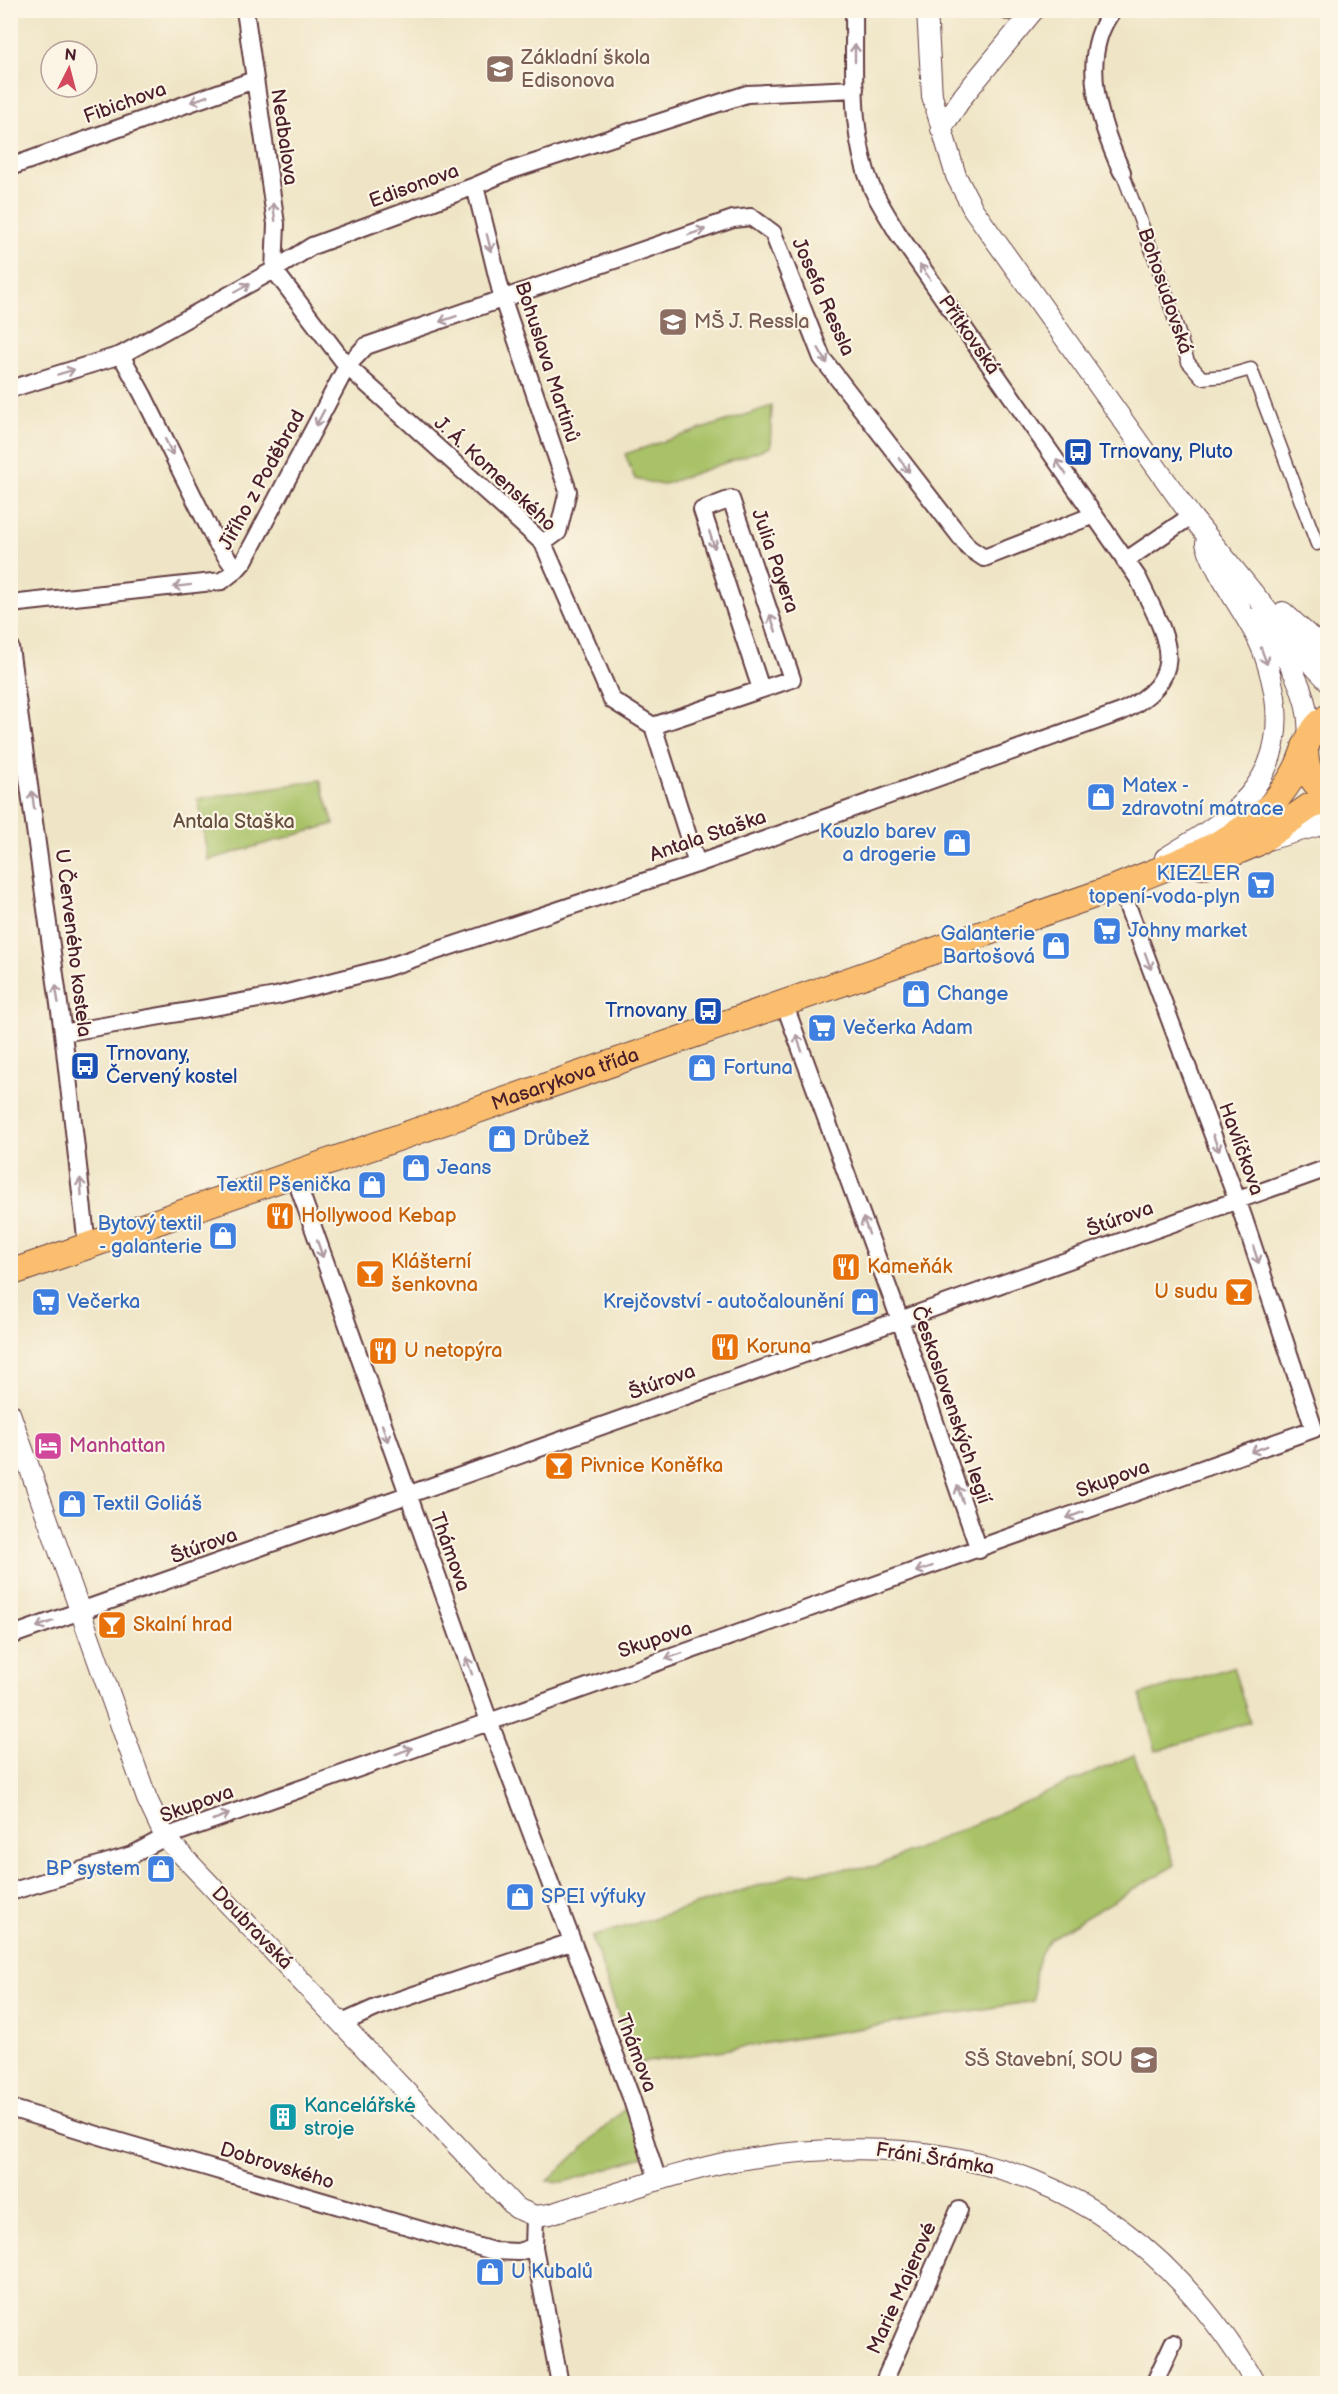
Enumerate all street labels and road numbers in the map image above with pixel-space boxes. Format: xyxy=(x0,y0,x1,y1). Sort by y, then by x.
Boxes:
street label: Fibichova xyxy=(80,77,170,129)
street label: Nedbalova xyxy=(265,87,303,187)
street label: Edisonova xyxy=(366,159,462,213)
street label: Bohosudovská xyxy=(1132,225,1198,357)
street label: Josefa Ressla xyxy=(786,234,860,360)
street label: Bohuslava Martinů xyxy=(510,278,584,446)
street label: Přítkovská xyxy=(933,291,1005,379)
street label: Jiřího z Poděbrad xyxy=(214,406,310,554)
street label: J. Á. Komenského xyxy=(429,410,562,537)
street label: Julia Payera xyxy=(746,506,804,616)
street label: Antala Staška xyxy=(646,805,770,867)
street label: U Červeného kostela xyxy=(50,847,98,1038)
street label: Masarykova třída xyxy=(488,1043,642,1116)
street label: Havlíčkova xyxy=(1213,1099,1269,1199)
street label: Štúrova xyxy=(1083,1195,1157,1242)
street label: Československých legií xyxy=(906,1302,998,1507)
street label: Štúrova xyxy=(625,1358,699,1405)
street label: Skupova xyxy=(1073,1455,1153,1503)
street label: Thámova xyxy=(425,1509,475,1595)
street label: Štúrova xyxy=(167,1522,241,1569)
street label: Skupova xyxy=(615,1616,695,1664)
street label: Skupova xyxy=(157,1780,237,1828)
street label: Doubravská xyxy=(206,1881,298,1975)
street label: Thámova xyxy=(610,2010,662,2096)
street label: Dobrovského xyxy=(217,2137,337,2195)
street label: Fráni Šrámka xyxy=(874,2137,996,2180)
street label: Marie Majerové xyxy=(862,2218,942,2358)

